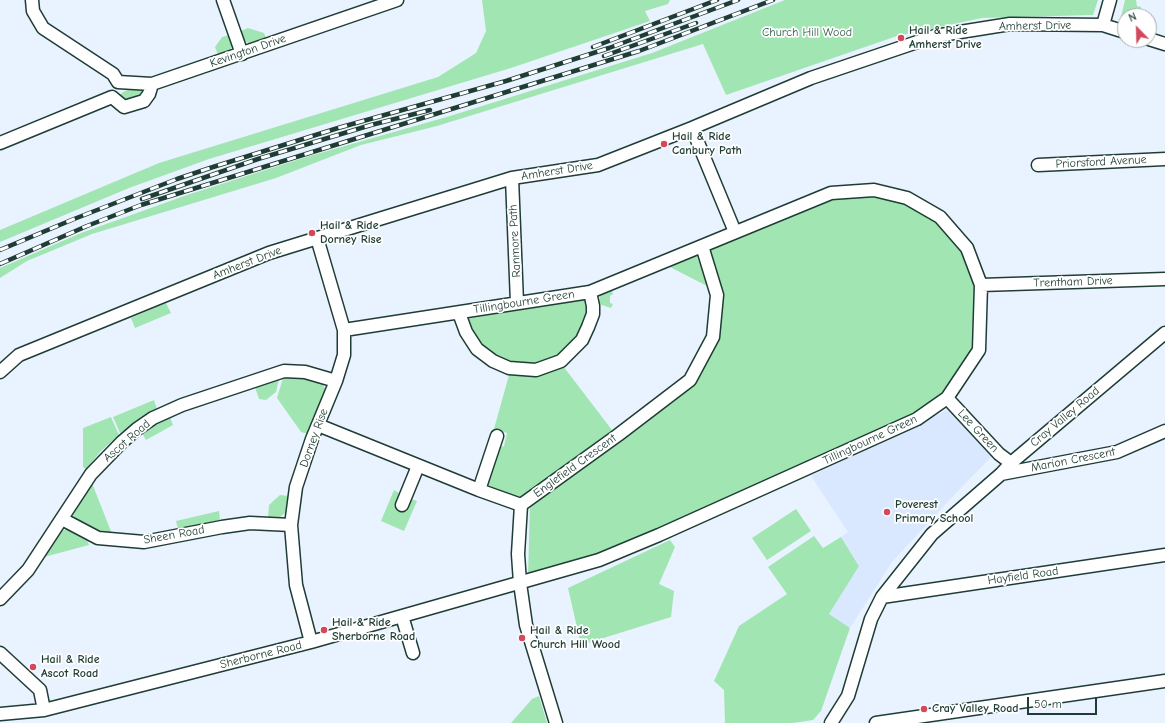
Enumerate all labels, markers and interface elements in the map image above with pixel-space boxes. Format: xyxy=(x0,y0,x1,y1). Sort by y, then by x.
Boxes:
north arrow xyxy=(1117,8,1157,48)
text: N xyxy=(1127,10,1138,25)
street label: Amherst Drive xyxy=(999,18,1071,34)
place label: Hail & Ride Amherst Drive xyxy=(909,24,982,52)
park label: Church Hill Wood xyxy=(762,26,852,40)
street label: Kevington Drive xyxy=(208,31,288,71)
marker: Hail & Ride Amherst Drive xyxy=(896,33,906,43)
place label: Hail & Ride Canbury Path xyxy=(672,130,742,158)
marker: Hail & Ride Canbury Path xyxy=(659,139,669,149)
street label: Priorsford Avenue xyxy=(1055,152,1147,172)
street label: Amherst Drive xyxy=(520,158,594,184)
street label: Ranmore Path xyxy=(506,204,524,278)
place label: Hail & Ride Dorney Rise xyxy=(320,219,382,247)
marker: Hail & Ride Dorney Rise xyxy=(307,228,317,238)
street label: Amherst Drive xyxy=(211,243,283,283)
street label: Trentham Drive xyxy=(1033,273,1113,291)
street label: Tillingbourne Green xyxy=(472,287,576,317)
street label: Cray Valley Road xyxy=(1027,384,1103,450)
street label: Lee Green xyxy=(954,406,1002,456)
street label: Dorney Rise xyxy=(297,407,331,469)
street label: Tillingbourne Green xyxy=(821,412,919,468)
street label: Ascot Road xyxy=(101,417,153,465)
street label: Englefield Crescent xyxy=(531,431,619,501)
street label: Marion Crescent xyxy=(1030,445,1116,475)
place label: Poverest Primary School xyxy=(895,498,973,526)
marker: Poverest Primary School xyxy=(882,507,892,517)
street label: Sheen Road xyxy=(142,523,206,547)
street label: Hayfield Road xyxy=(987,564,1059,588)
place label: Hail & Ride Sherborne Road xyxy=(332,616,415,644)
place label: Hail & Ride Church Hill Wood xyxy=(530,624,620,652)
marker: Hail & Ride Sherborne Road xyxy=(319,625,329,635)
marker: Hail & Ride Church Hill Wood xyxy=(517,633,527,643)
street label: Sherborne Road xyxy=(219,638,303,672)
place label: Hail & Ride Ascot Road xyxy=(41,653,100,681)
marker: Hail & Ride Ascot Road xyxy=(28,662,38,672)
scale bar xyxy=(1029,689,1099,715)
text: 50 m xyxy=(1034,697,1062,711)
place label: Cray Valley Road xyxy=(932,702,1019,716)
marker: Cray Valley Road xyxy=(919,704,929,714)

